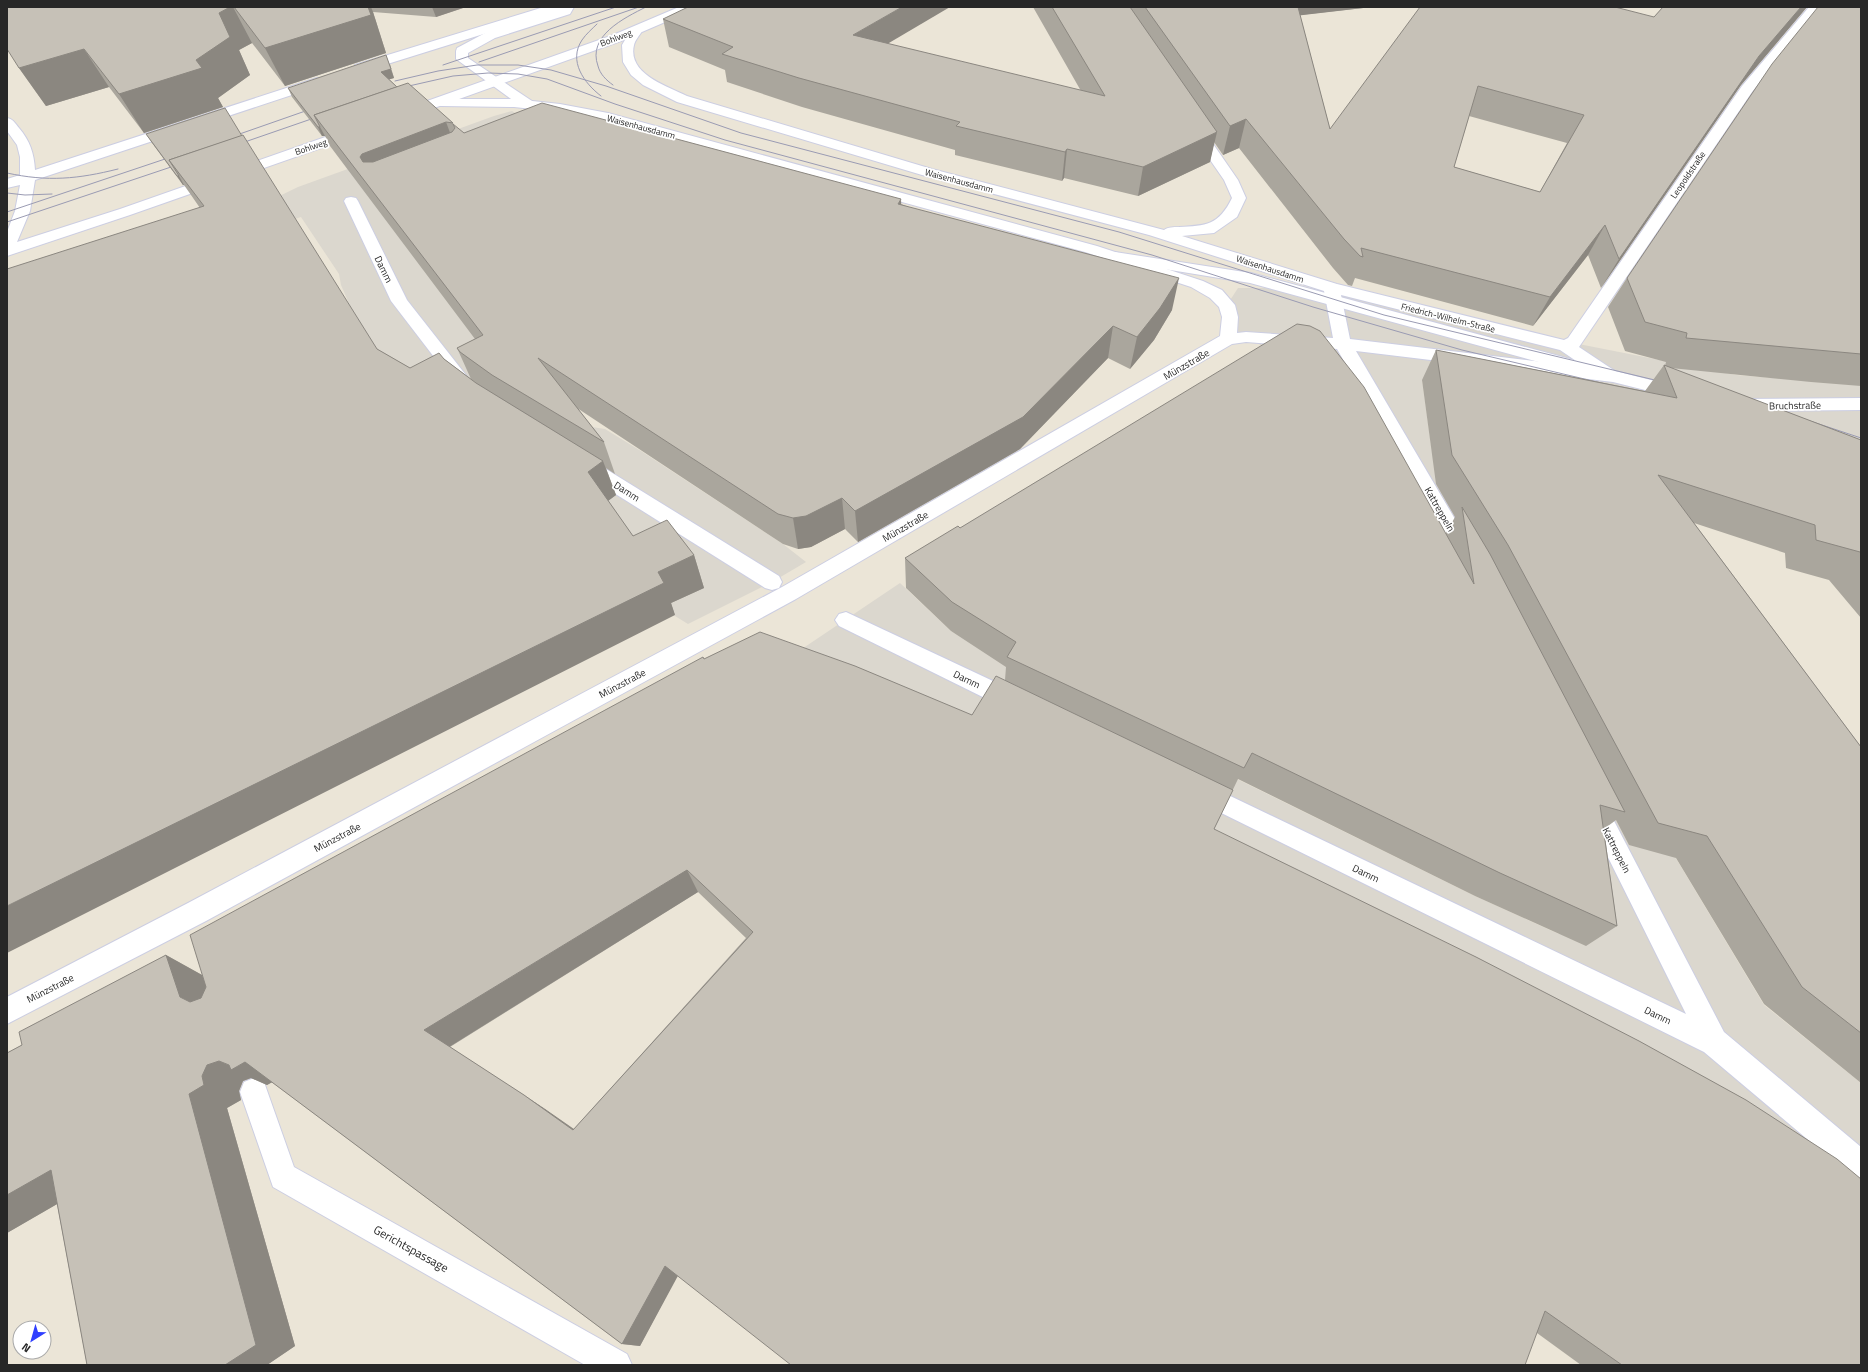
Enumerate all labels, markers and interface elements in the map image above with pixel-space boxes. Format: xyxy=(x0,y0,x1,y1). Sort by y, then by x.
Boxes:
street label: Bohlweg xyxy=(598,25,634,50)
street label: Waisenhausdamm xyxy=(605,111,677,142)
street label: Bohlweg xyxy=(293,135,329,158)
street label: Leopoldstraße xyxy=(1667,148,1708,201)
street label: Waisenhausdamm xyxy=(923,165,995,196)
street label: Waisenhausdamm xyxy=(1235,251,1306,286)
street label: Damm xyxy=(371,253,396,285)
street label: Friedrich-Wilhelm-Straße xyxy=(1400,300,1497,336)
street label: Münzstraße xyxy=(1160,345,1212,384)
street label: Bruchstraße xyxy=(1769,398,1821,413)
street label: Damm xyxy=(611,478,643,505)
street label: Kattreppeln xyxy=(1421,484,1458,534)
street label: Münzstraße xyxy=(879,507,931,546)
street label: Münzstraße xyxy=(596,665,648,702)
street label: Damm xyxy=(951,667,983,692)
street label: Münzstraße xyxy=(311,819,363,856)
street label: Kattreppeln xyxy=(1599,825,1634,876)
street label: Damm xyxy=(1350,861,1382,886)
street label: Münzstraße xyxy=(24,970,76,1007)
street label: Damm xyxy=(1642,1003,1674,1028)
street label: Gerichtspassage xyxy=(370,1220,452,1277)
north arrow xyxy=(12,1320,52,1360)
text: N xyxy=(18,1339,34,1357)

